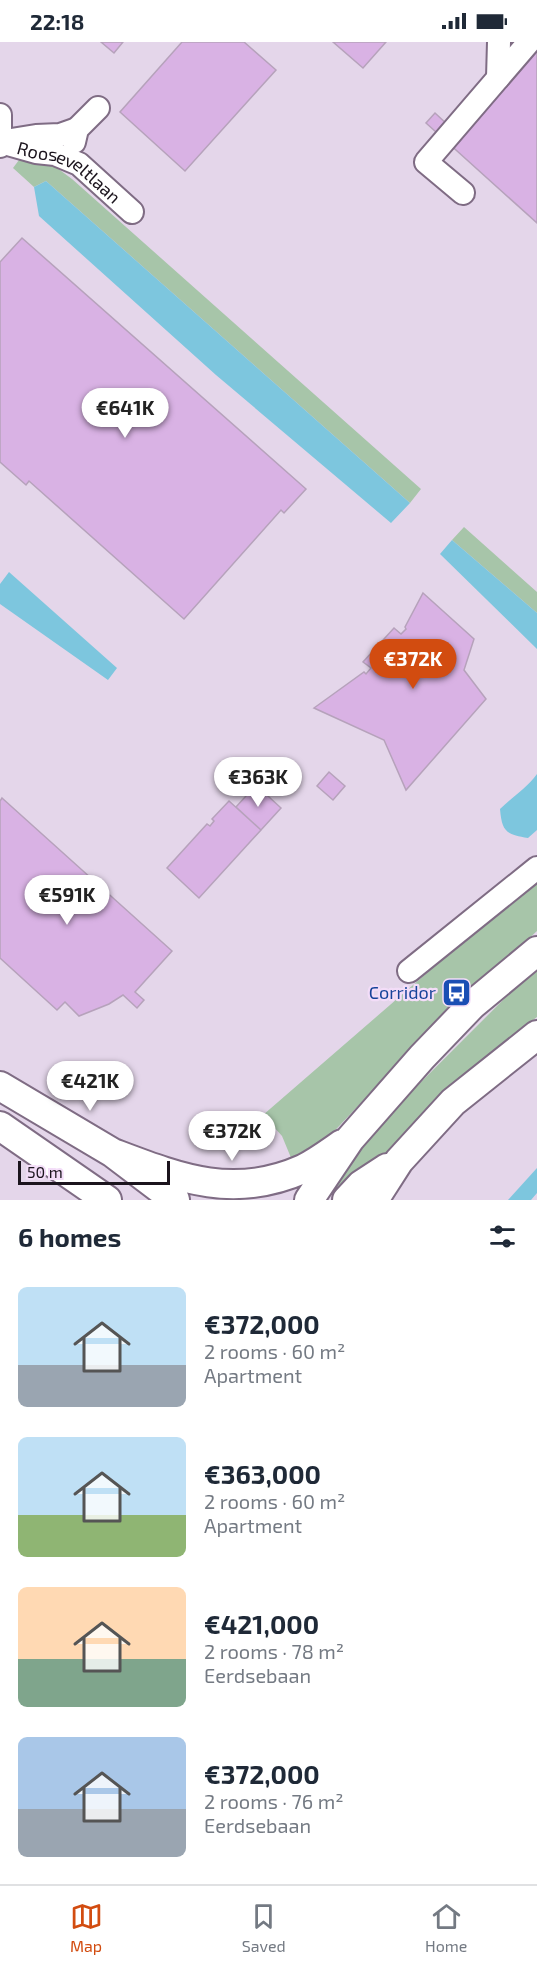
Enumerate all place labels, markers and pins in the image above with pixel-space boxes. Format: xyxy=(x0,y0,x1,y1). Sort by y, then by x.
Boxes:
pin: €641K xyxy=(83,388,167,439)
pin: €372K xyxy=(371,639,455,690)
pin: €363K xyxy=(216,757,300,808)
pin: €591K xyxy=(25,875,109,926)
bus stop icon: Corridor xyxy=(441,976,473,1008)
place label: Corridor xyxy=(369,981,436,1003)
pin: €421K xyxy=(48,1061,132,1112)
pin: €372K xyxy=(190,1111,274,1162)

